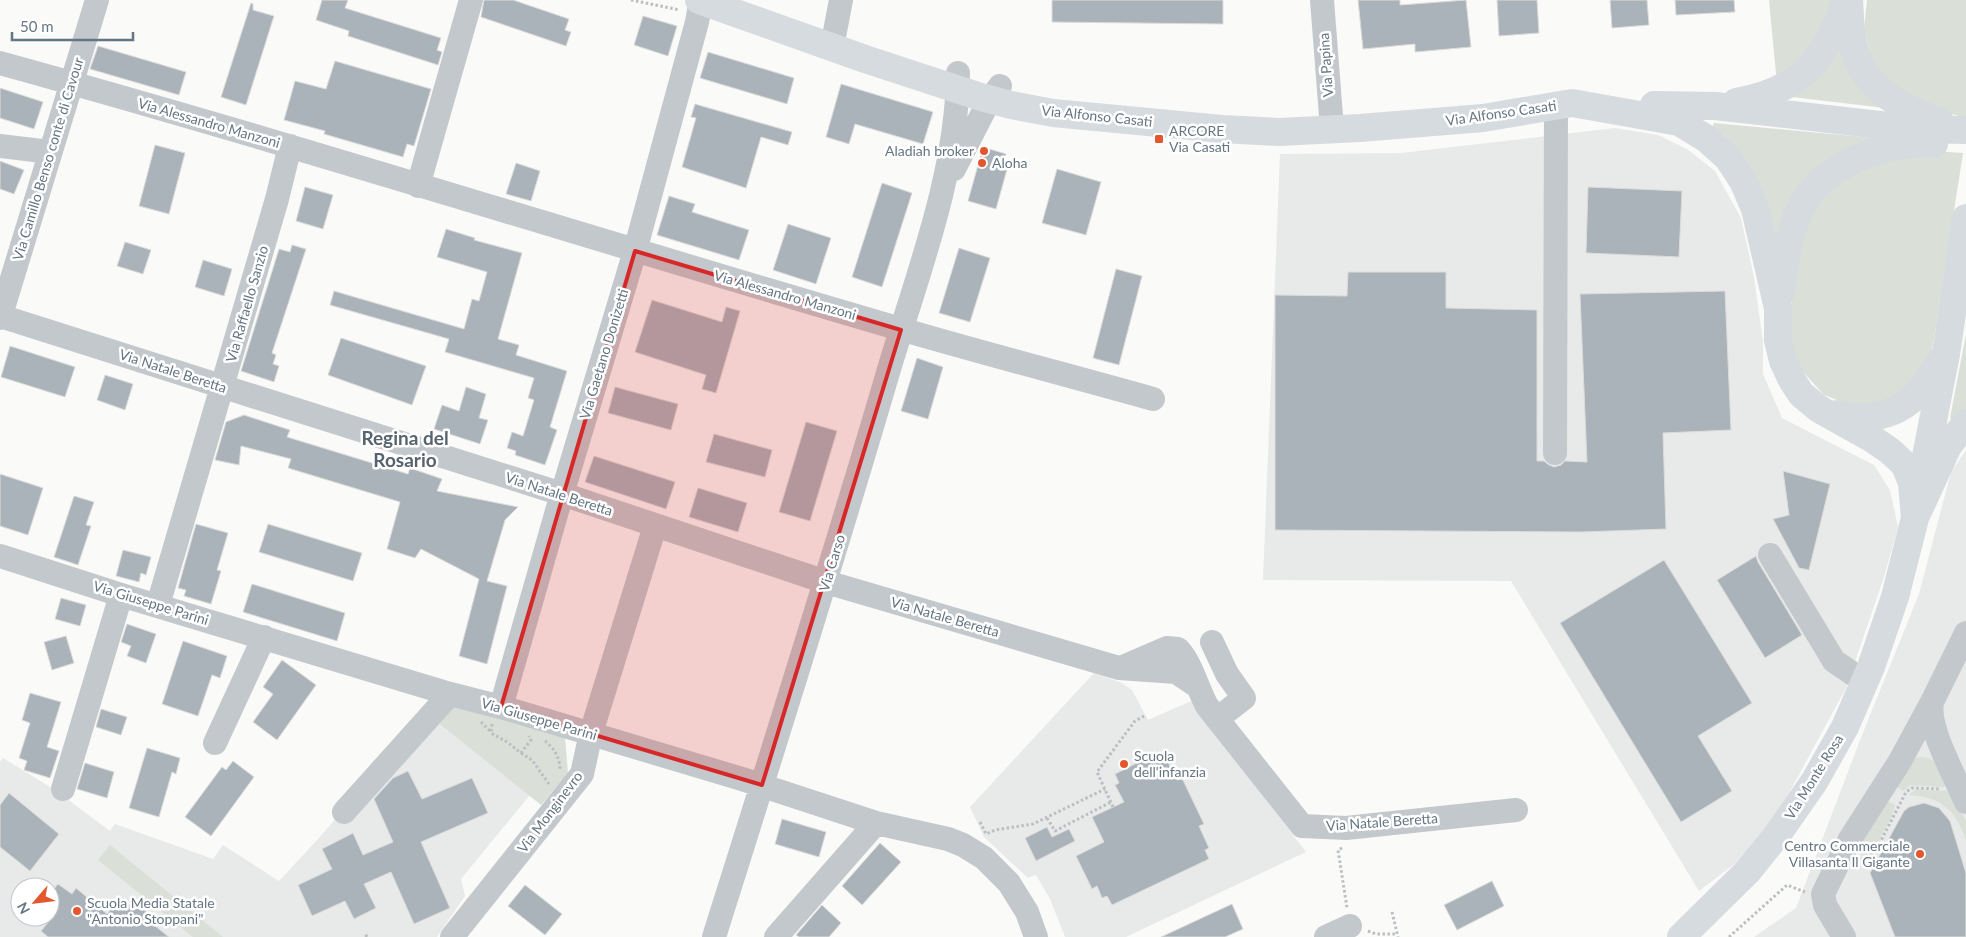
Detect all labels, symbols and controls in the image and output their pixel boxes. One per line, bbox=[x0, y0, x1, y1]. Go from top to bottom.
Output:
scale bar bbox=[12, 10, 134, 42]
text: 50 m bbox=[20, 17, 54, 35]
street label: Via Papina bbox=[1315, 32, 1336, 98]
street label: Via Camillo Benso conte di Cavour bbox=[8, 55, 87, 262]
street label: Via Alessandro Manzoni bbox=[136, 94, 282, 151]
street label: Via Alfonso Casati bbox=[1445, 96, 1557, 129]
street label: Via Alfonso Casati bbox=[1041, 101, 1153, 130]
place label: ARCORE Via Casati bbox=[1169, 122, 1230, 155]
marker: ARCORE Via Casati bbox=[1153, 133, 1165, 145]
place label: Aladiah broker bbox=[885, 142, 974, 159]
marker: Aladiah broker bbox=[978, 145, 990, 157]
place label: Aloha bbox=[992, 154, 1028, 171]
marker: Aloha bbox=[976, 157, 988, 169]
street label: Via Raffaello Sanzio bbox=[222, 244, 271, 364]
street label: Via Alessandro Manzoni bbox=[712, 266, 858, 323]
street label: Via Gaetano Donizetti bbox=[576, 287, 631, 421]
street label: Via Natale Beretta bbox=[117, 345, 229, 396]
district label: Regina del Rosario bbox=[361, 426, 449, 471]
street label: Via Natale Beretta bbox=[503, 468, 615, 519]
street label: Via Carso bbox=[815, 532, 848, 593]
street label: Via Giuseppe Parini bbox=[91, 577, 211, 628]
street label: Via Natale Beretta bbox=[889, 593, 1001, 640]
street label: Via Giuseppe Parini bbox=[479, 694, 599, 743]
street label: Via Monte Rosa bbox=[1781, 731, 1847, 822]
place label: Scuola dell'infanzia bbox=[1134, 747, 1206, 780]
marker: Scuola dell'infanzia bbox=[1118, 758, 1130, 770]
street label: Via Monginevro bbox=[513, 768, 586, 856]
street label: Via Natale Beretta bbox=[1326, 809, 1438, 834]
place label: Centro Commerciale Villasanta Il Gigante bbox=[1784, 837, 1910, 870]
marker: Centro Commerciale Villasanta Il Gigante bbox=[1914, 848, 1926, 860]
north arrow bbox=[10, 877, 60, 927]
place label: Scuola Media Statale "Antonio Stoppani" bbox=[87, 894, 215, 927]
text: N bbox=[13, 900, 33, 917]
marker: Scuola Media Statale "Antonio Stoppani" bbox=[71, 905, 83, 917]

